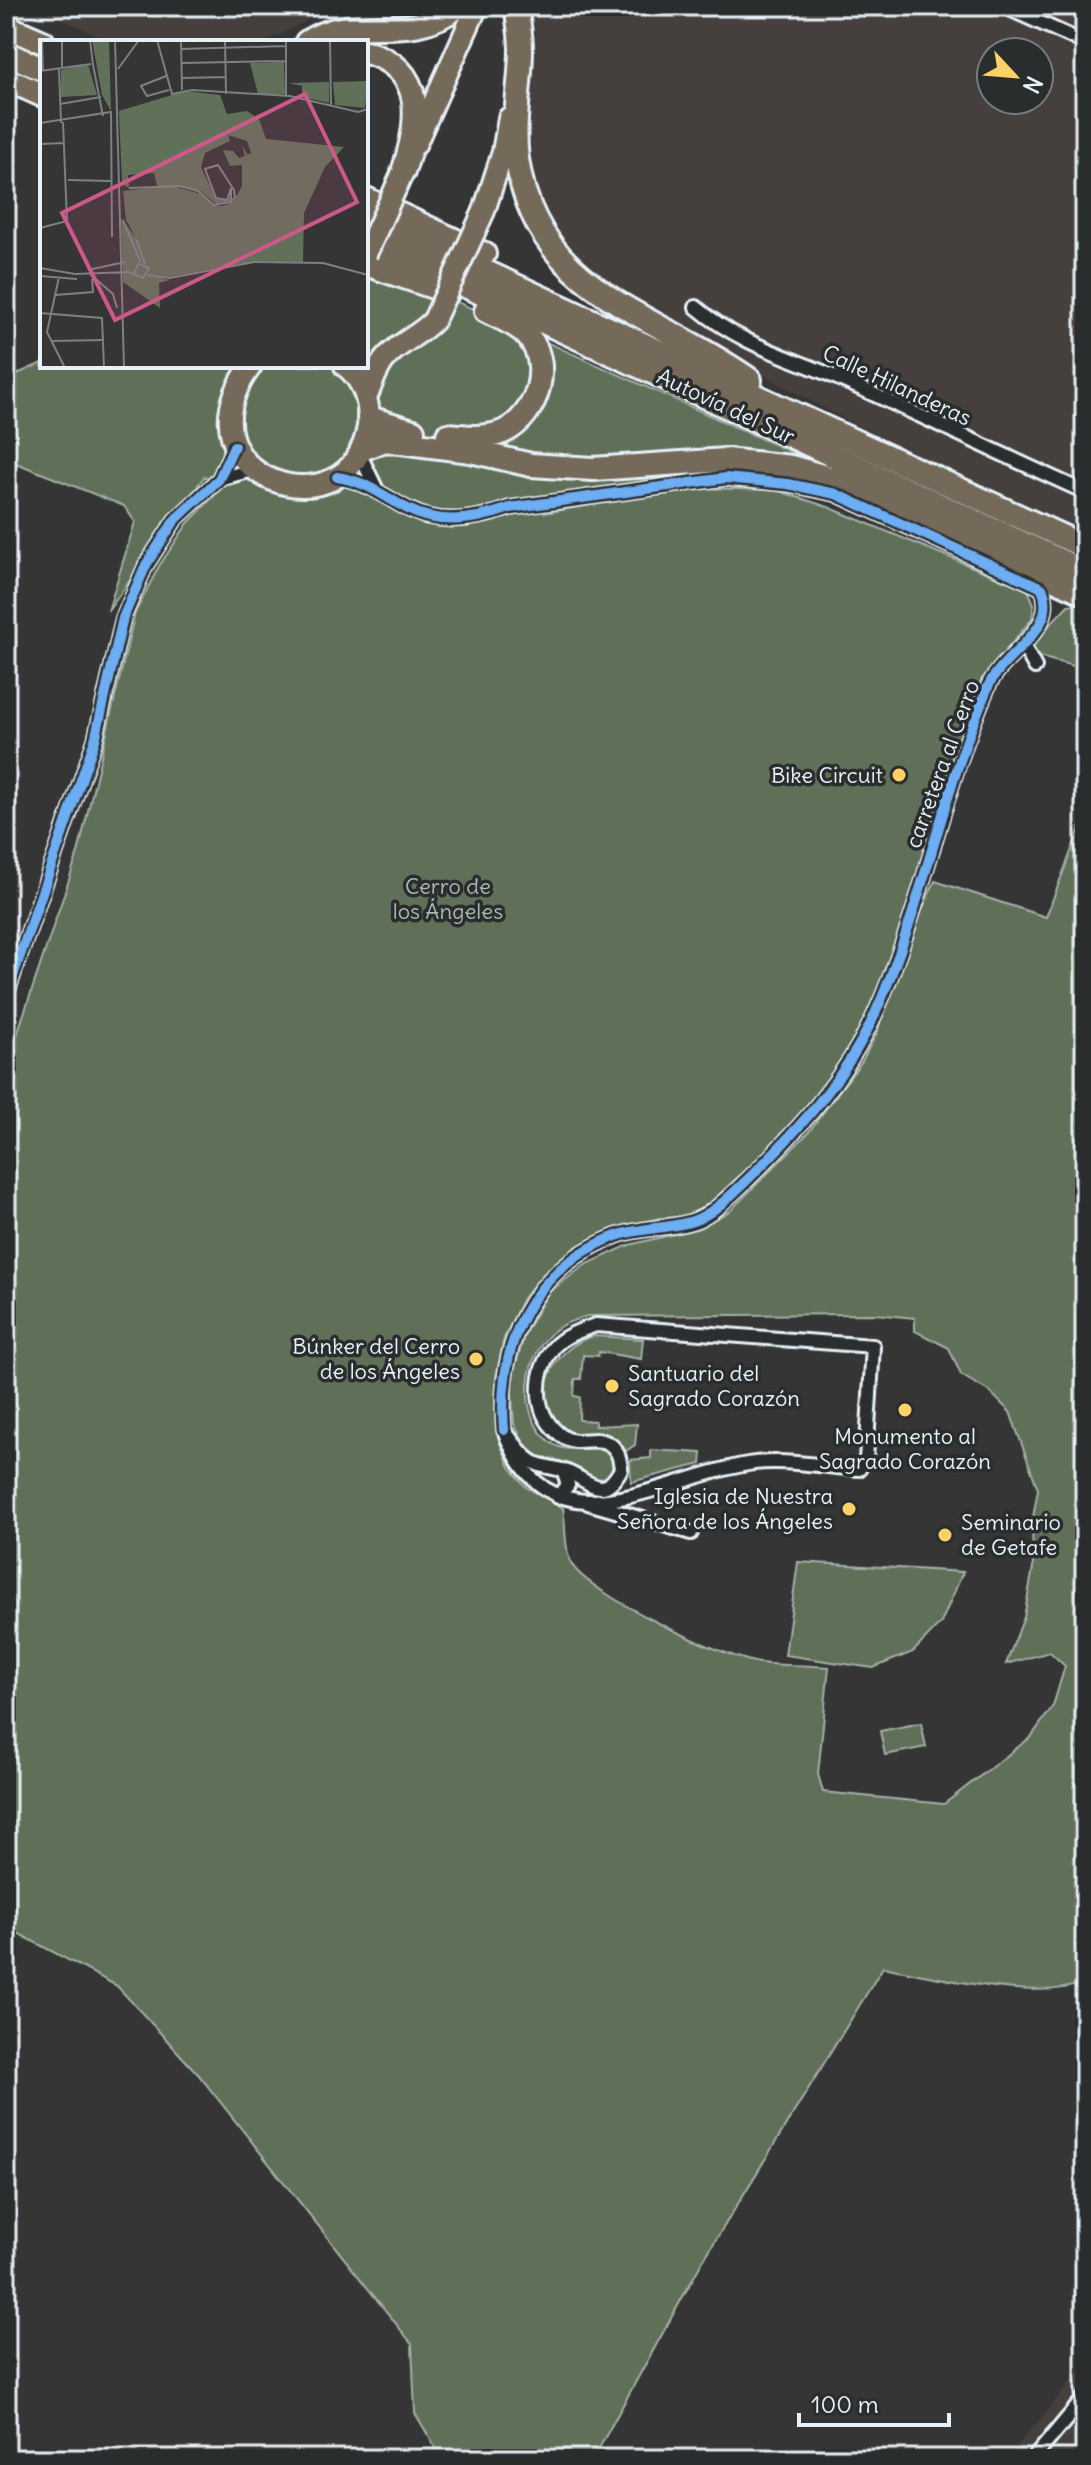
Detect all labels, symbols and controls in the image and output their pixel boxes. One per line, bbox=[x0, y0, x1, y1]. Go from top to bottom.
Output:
north arrow bbox=[975, 36, 1055, 116]
inset map bbox=[40, 40, 368, 368]
text: N bbox=[1017, 72, 1049, 98]
street label: Calle Hilanderas bbox=[818, 338, 976, 432]
street label: Autovía del Sur bbox=[653, 362, 799, 450]
street label: carretera al Cerro bbox=[899, 676, 985, 852]
place label: Bike Circuit bbox=[771, 761, 883, 789]
marker: Bike Circuit bbox=[890, 766, 908, 784]
park label: Cerro de los Ángeles bbox=[393, 872, 503, 925]
place label: Búnker del Cerro de los Ángeles bbox=[292, 1332, 460, 1385]
marker: Búnker del Cerro de los Ángeles bbox=[467, 1350, 485, 1368]
place label: Santuario del Sagrado Corazón bbox=[628, 1359, 800, 1412]
marker: Santuario del Sagrado Corazón bbox=[603, 1377, 621, 1395]
marker: Monumento al Sagrado Corazón bbox=[896, 1401, 914, 1419]
place label: Monumento al Sagrado Corazón bbox=[819, 1422, 991, 1475]
place label: Iglesia de Nuestra Señora de los Ángeles bbox=[617, 1482, 833, 1535]
marker: Iglesia de Nuestra Señora de los Ángeles bbox=[840, 1500, 858, 1518]
place label: Seminario de Getafe bbox=[961, 1508, 1061, 1561]
marker: Seminario de Getafe bbox=[936, 1526, 954, 1544]
scale bar bbox=[799, 2377, 949, 2427]
text: 100 m bbox=[811, 2389, 879, 2419]

